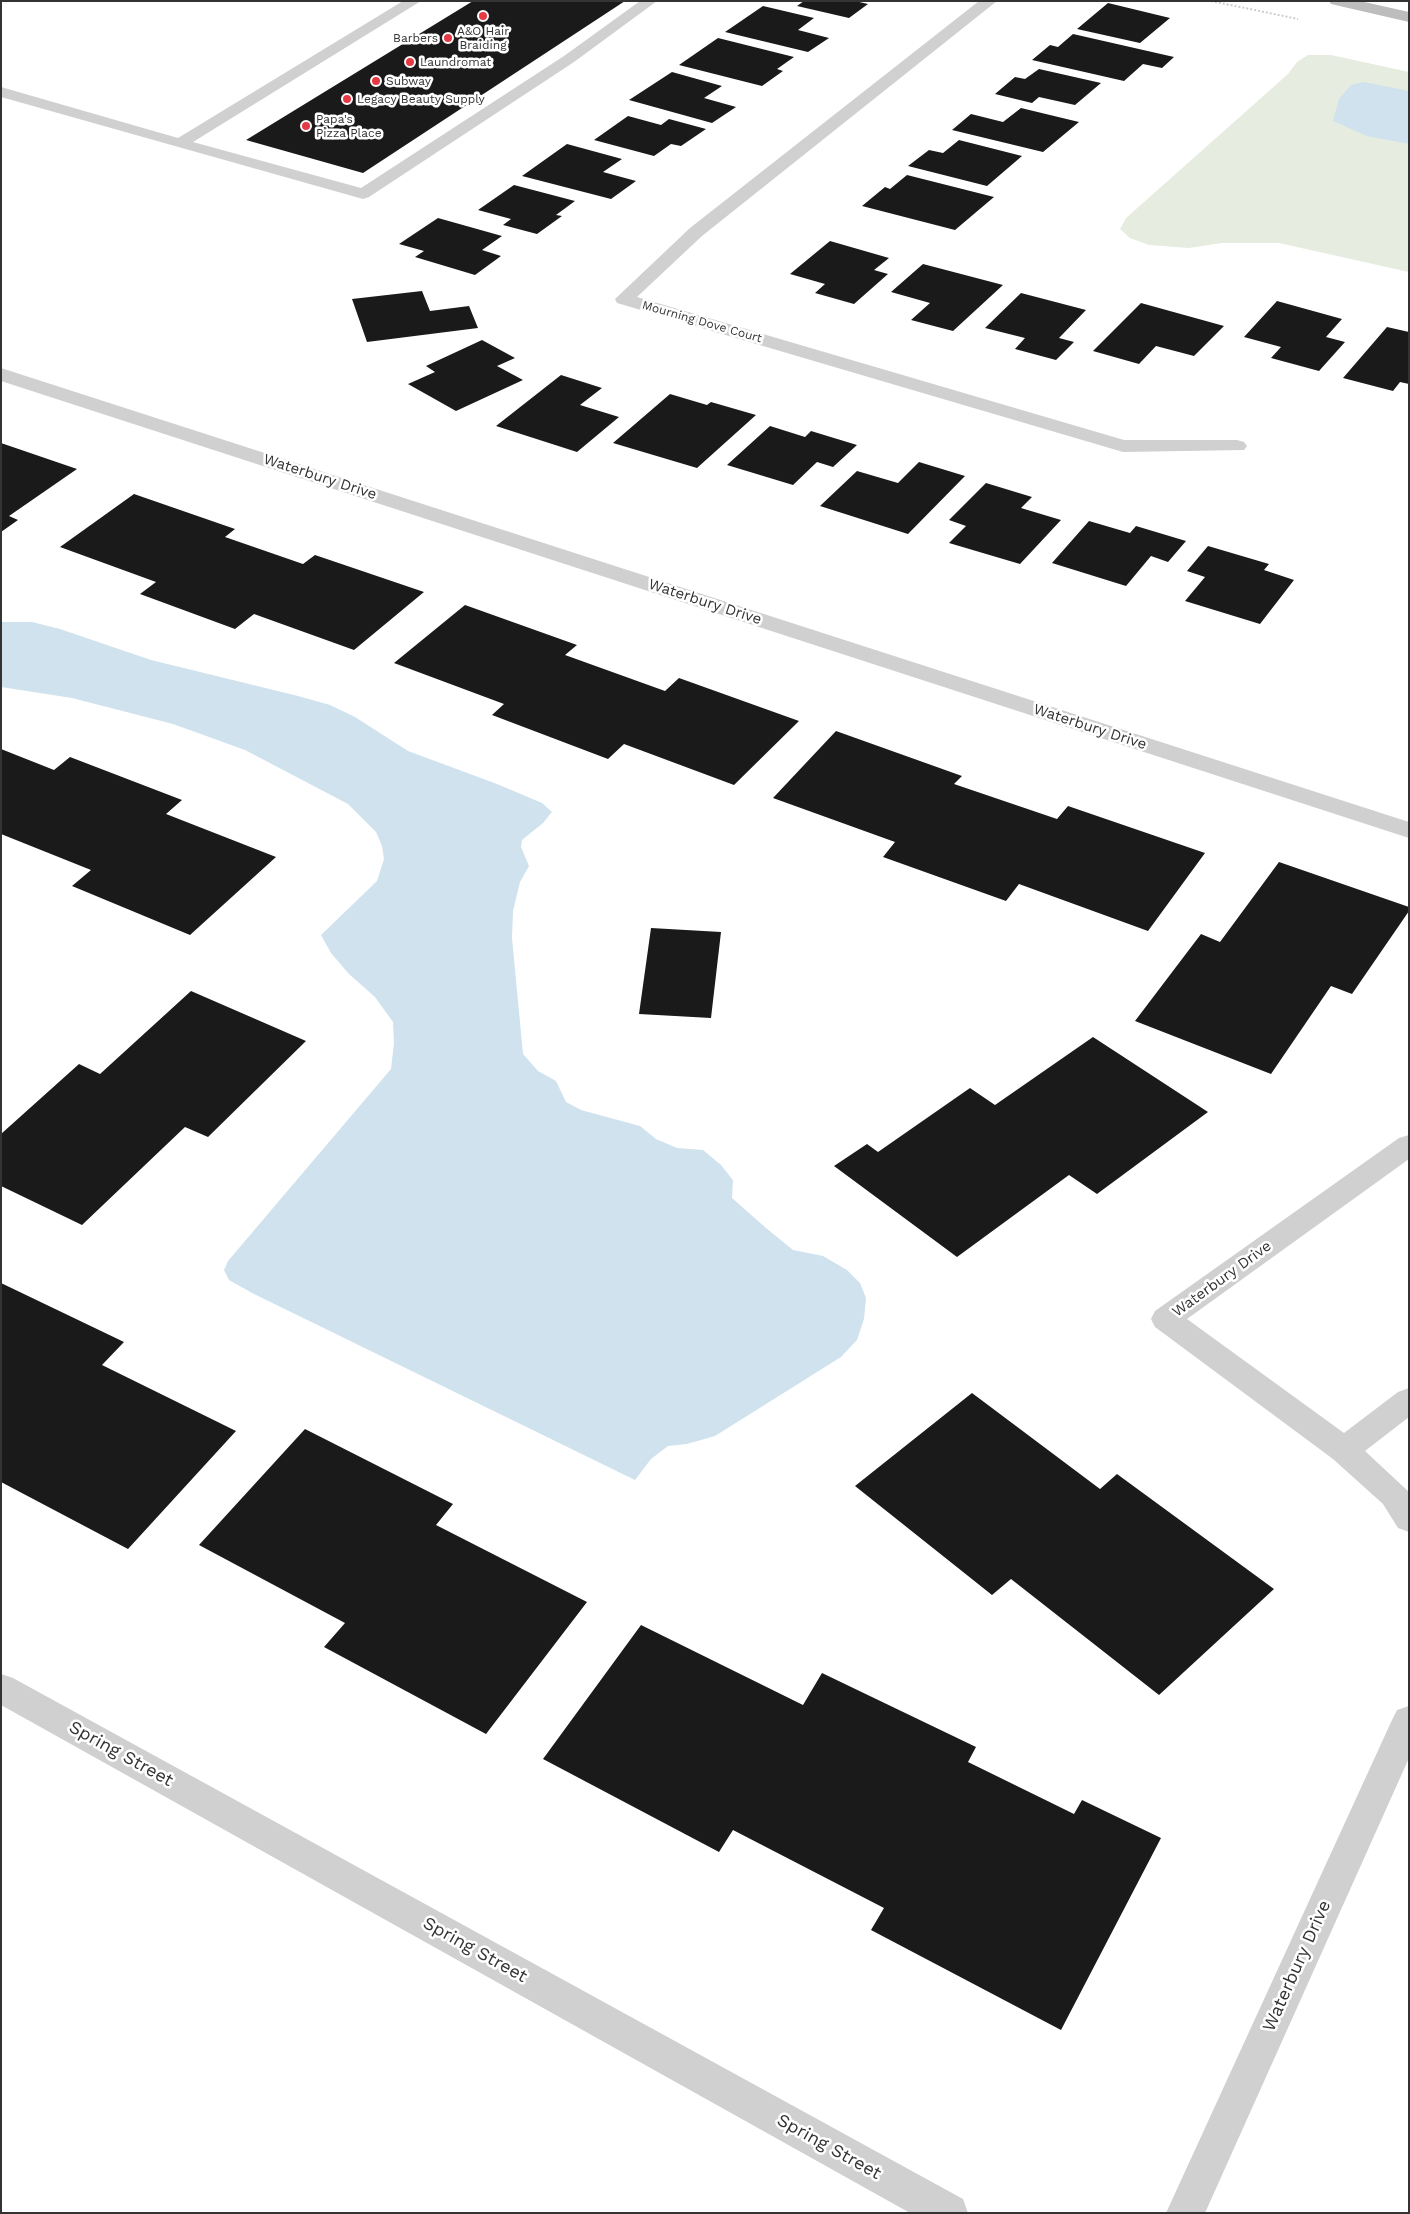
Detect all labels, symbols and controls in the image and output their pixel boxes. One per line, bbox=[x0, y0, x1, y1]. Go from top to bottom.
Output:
marker: A&O Hair Braiding bbox=[477, 10, 489, 22]
place label: A&O Hair Braiding bbox=[457, 24, 509, 52]
place label: Barbers bbox=[393, 31, 438, 45]
marker: Barbers bbox=[442, 32, 454, 44]
place label: Laundromat bbox=[420, 55, 491, 69]
marker: Laundromat bbox=[404, 56, 416, 68]
place label: Subway bbox=[386, 74, 431, 88]
marker: Subway bbox=[370, 75, 382, 87]
place label: Legacy Beauty Supply bbox=[357, 92, 485, 106]
marker: Legacy Beauty Supply bbox=[341, 93, 353, 105]
place label: Papa's Pizza Place bbox=[316, 112, 382, 140]
marker: Papa's Pizza Place bbox=[300, 120, 312, 132]
street label: Mourning Dove Court bbox=[641, 298, 763, 346]
street label: Waterbury Drive bbox=[261, 450, 379, 504]
street label: Waterbury Drive bbox=[646, 575, 764, 629]
street label: Waterbury Drive bbox=[1031, 700, 1149, 754]
street label: Waterbury Drive bbox=[1169, 1237, 1275, 1321]
street label: Spring Street bbox=[65, 1716, 177, 1792]
street label: Waterbury Drive bbox=[1258, 1897, 1336, 2035]
street label: Spring Street bbox=[419, 1912, 531, 1988]
street label: Spring Street bbox=[773, 2109, 885, 2185]

